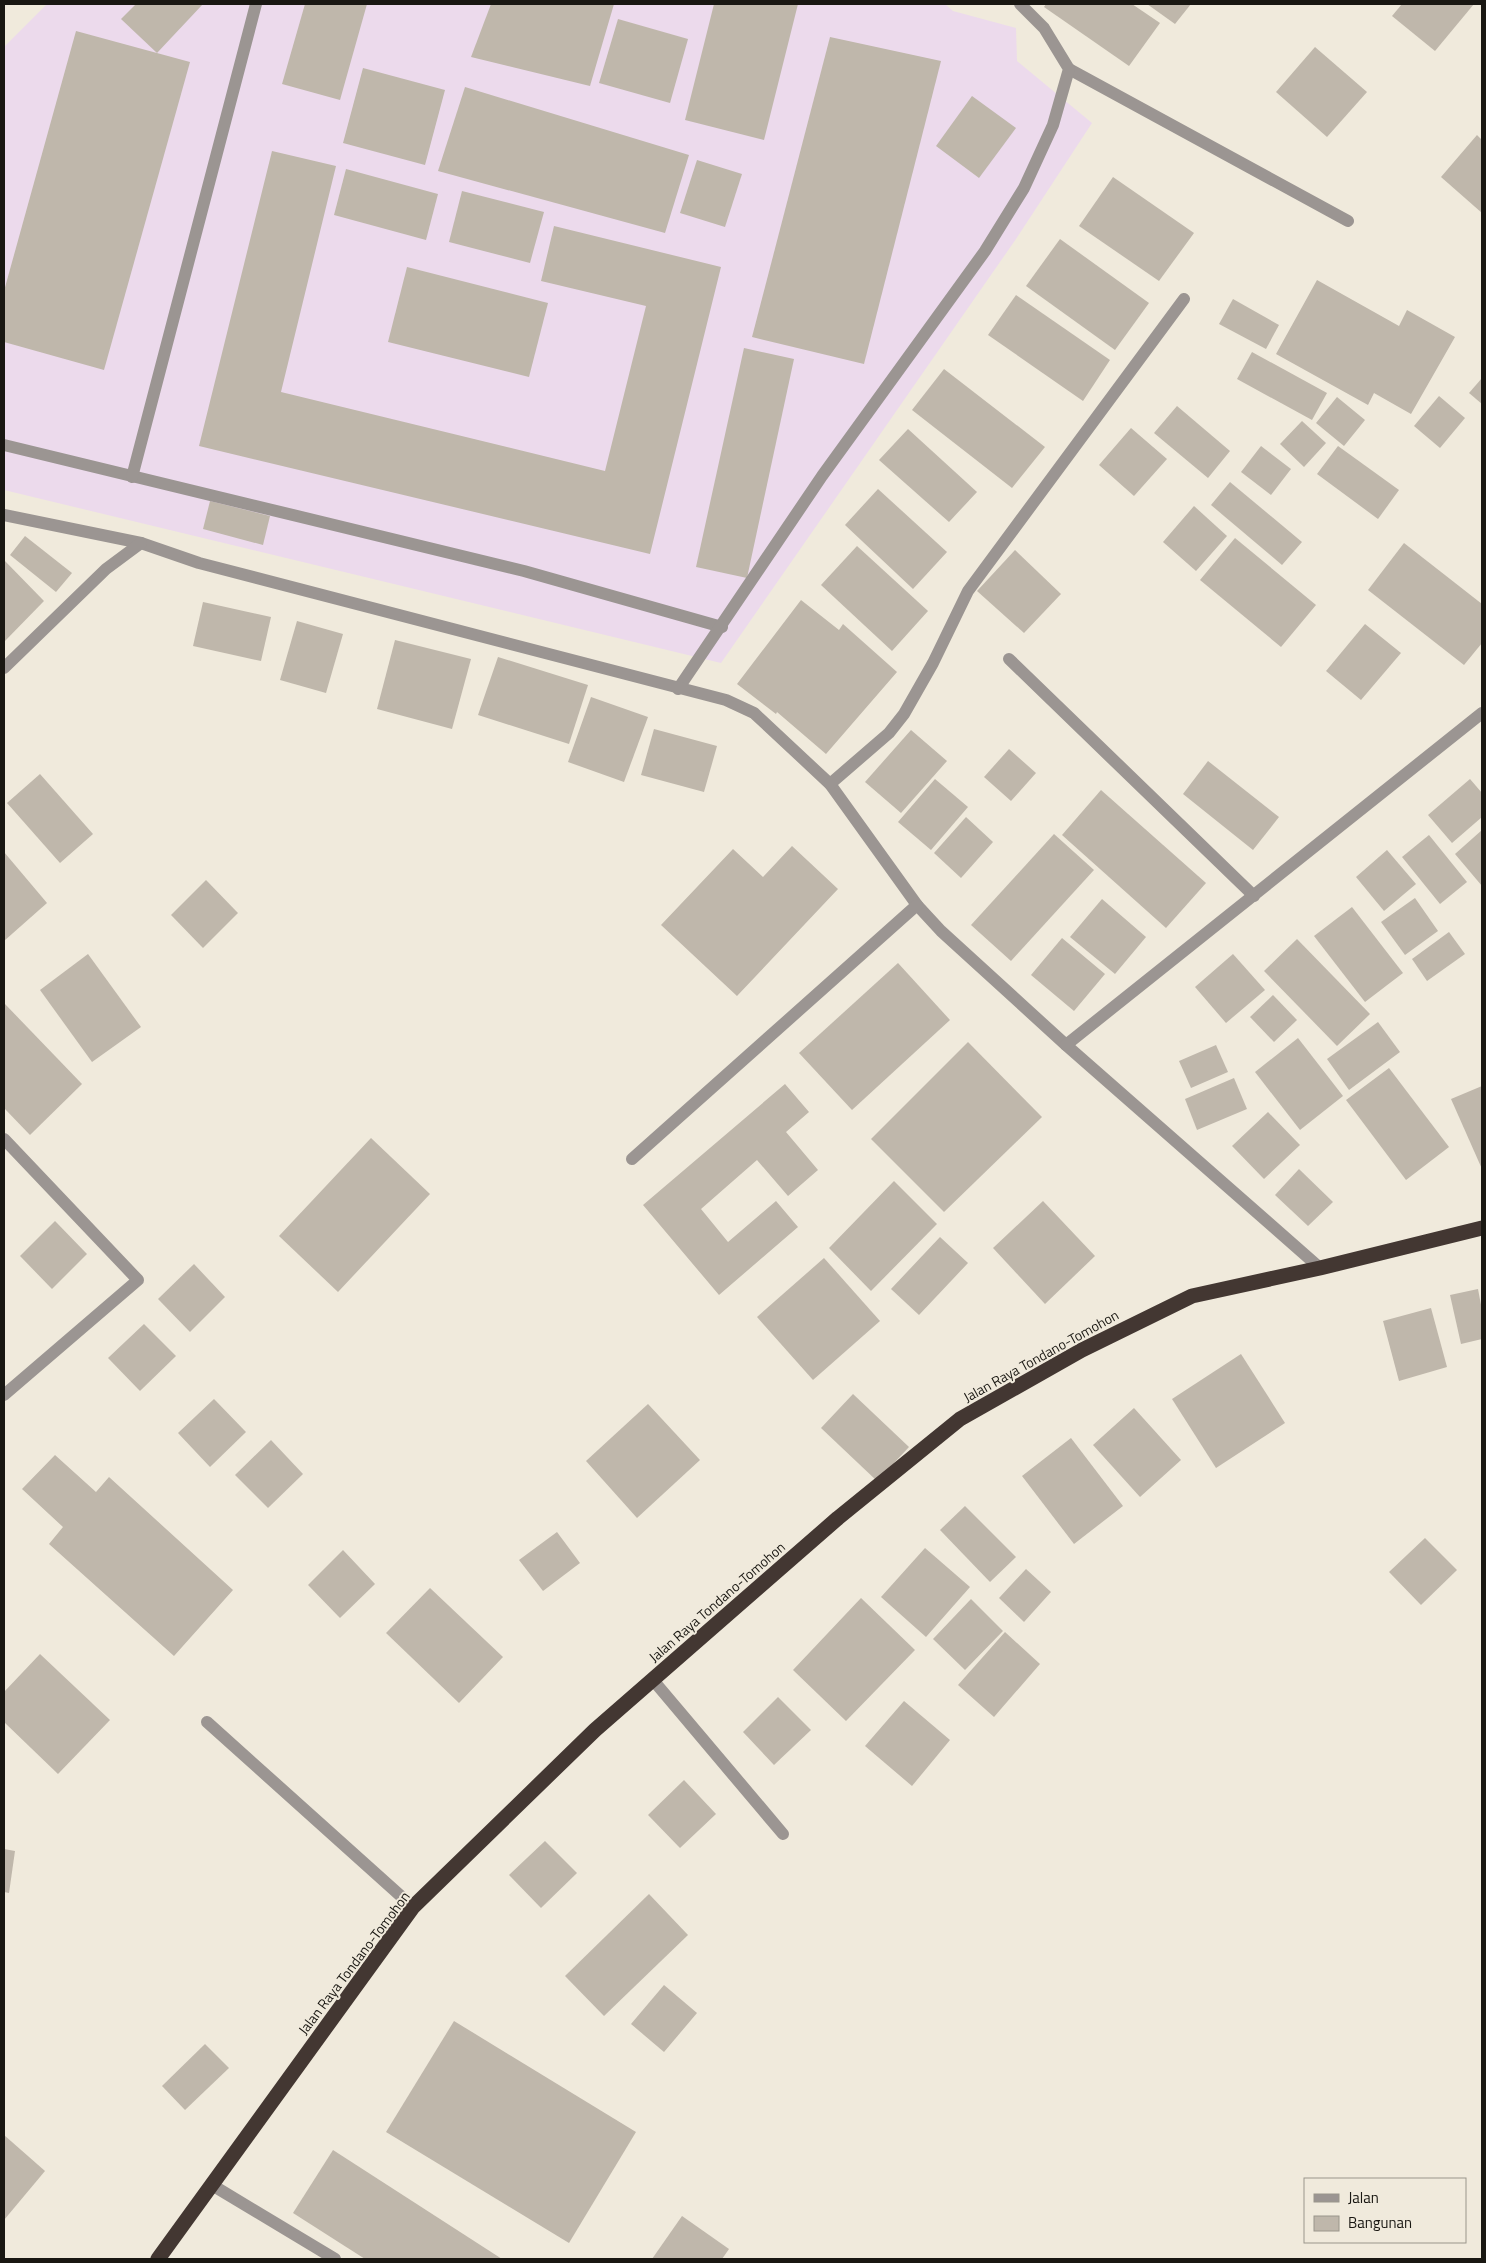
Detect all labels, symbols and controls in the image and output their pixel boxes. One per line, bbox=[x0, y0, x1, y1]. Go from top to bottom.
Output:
street label: Jalan Raya Tondano-Tomohon bbox=[959, 1304, 1122, 1407]
street label: Jalan Raya Tondano-Tomohon bbox=[644, 1536, 790, 1667]
street label: Jalan Raya Tondano-Tomohon bbox=[293, 1887, 415, 2039]
legend bbox=[1304, 2178, 1466, 2243]
text: Jalan bbox=[1348, 2186, 1379, 2209]
text: Bangunan bbox=[1348, 2211, 1412, 2234]

